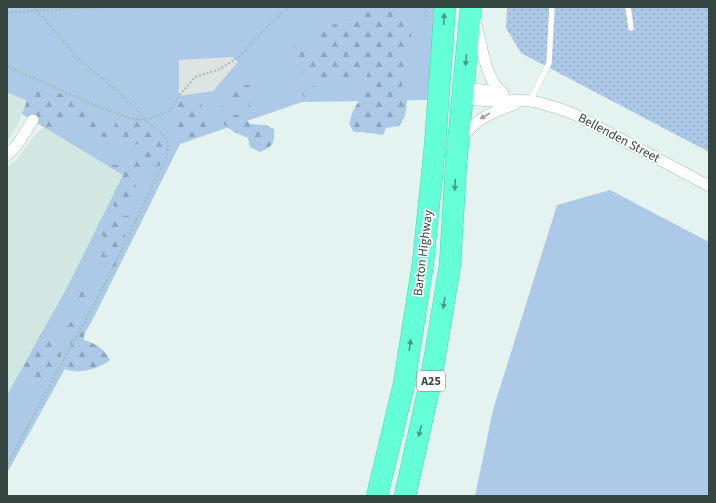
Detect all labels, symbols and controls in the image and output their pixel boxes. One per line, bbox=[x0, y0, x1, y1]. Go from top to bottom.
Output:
one-way arrow bbox=[440, 13, 447, 25]
one-way arrow bbox=[463, 54, 470, 66]
street label: Bellenden Street bbox=[575, 109, 664, 167]
one-way arrow bbox=[479, 113, 491, 120]
one-way arrow bbox=[451, 179, 458, 191]
street label: Barton Highway bbox=[409, 209, 437, 297]
one-way arrow bbox=[441, 297, 447, 309]
one-way arrow bbox=[407, 339, 413, 351]
road number: A25 bbox=[417, 371, 445, 391]
one-way arrow bbox=[416, 425, 422, 437]

